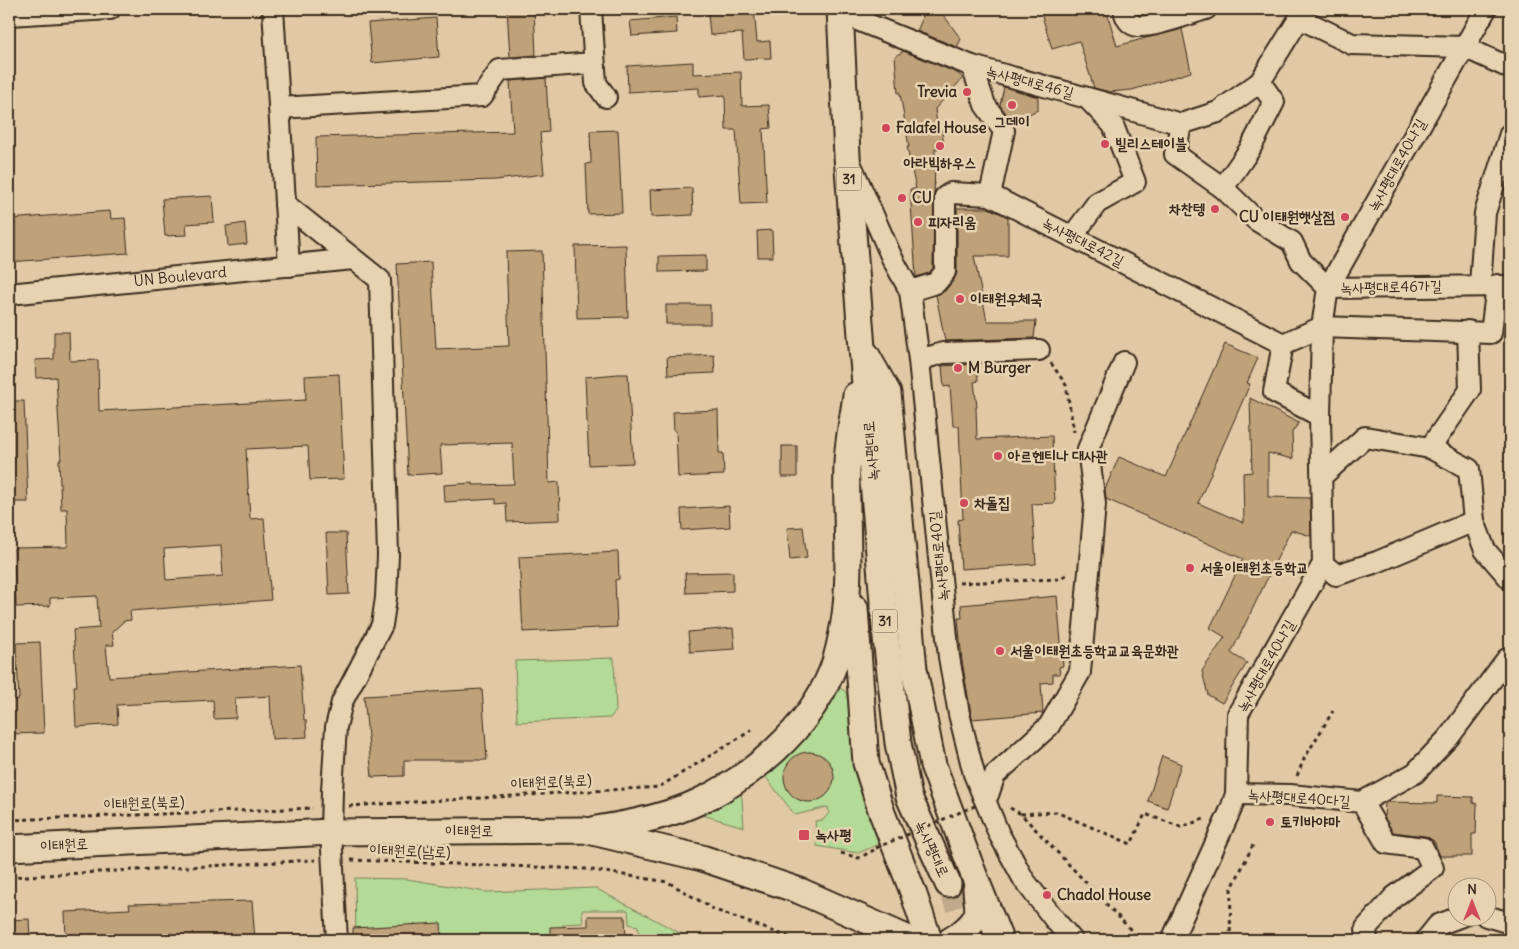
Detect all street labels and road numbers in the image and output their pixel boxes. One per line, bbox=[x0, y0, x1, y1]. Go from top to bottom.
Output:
street label: 녹사평대로46길 bbox=[984, 61, 1076, 102]
street label: 녹사평대로40나길 bbox=[1363, 115, 1430, 214]
road number: 31 bbox=[836, 168, 862, 190]
street label: 녹사평대로42길 bbox=[1039, 213, 1127, 270]
street label: UN Boulevard bbox=[133, 262, 228, 290]
street label: 녹사평대로46가길 bbox=[1340, 276, 1442, 297]
street label: 녹사평대로 bbox=[858, 420, 883, 482]
street label: 녹사평대로40길 bbox=[924, 510, 953, 602]
road number: 31 bbox=[872, 610, 898, 632]
street label: 녹사평대로40나길 bbox=[1232, 616, 1299, 715]
street label: 이태원로(북로) bbox=[510, 770, 592, 793]
street label: 녹사평대로40다길 bbox=[1247, 784, 1351, 811]
street label: 이태원로(북로) bbox=[103, 792, 185, 813]
street label: 녹사평대로 bbox=[911, 817, 954, 880]
street label: 이태원로 bbox=[445, 821, 493, 840]
street label: 이태원로 bbox=[39, 834, 89, 855]
street label: 이태원로(남로) bbox=[369, 840, 451, 861]

